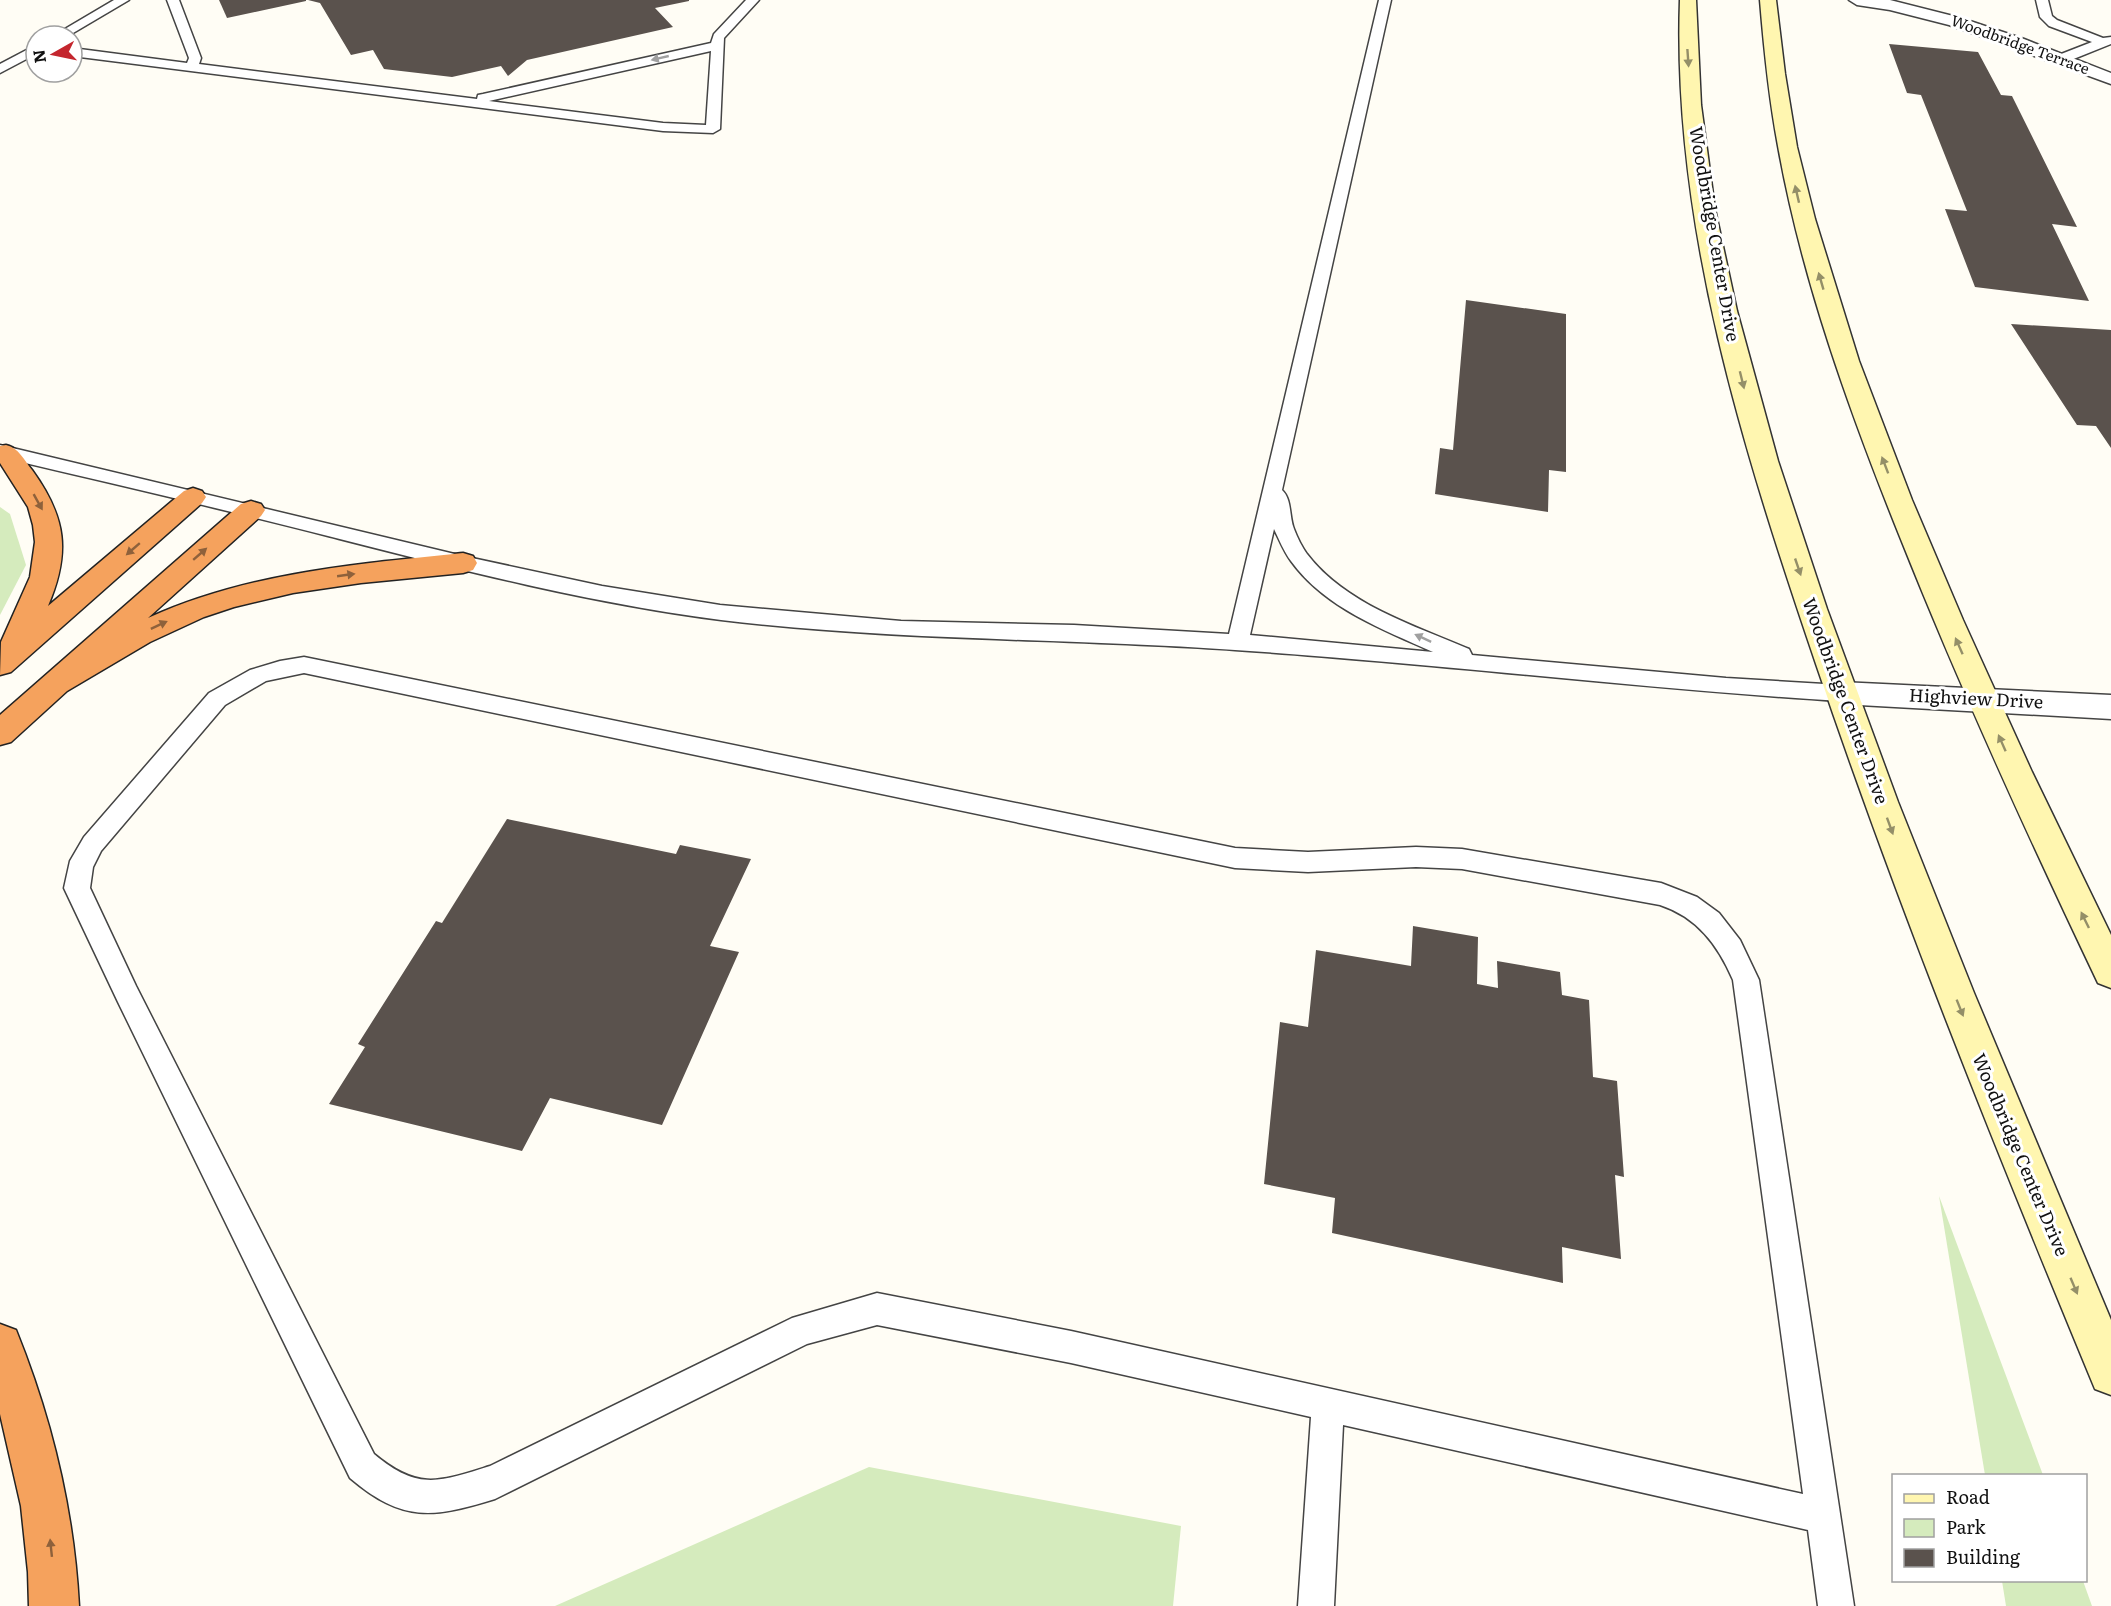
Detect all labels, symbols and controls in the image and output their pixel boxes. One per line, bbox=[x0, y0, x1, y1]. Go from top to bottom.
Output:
street label: Woodbridge Terrace bbox=[1948, 8, 2093, 79]
north arrow bbox=[24, 24, 84, 84]
text: N bbox=[25, 48, 51, 65]
one-way arrow bbox=[1683, 49, 1692, 68]
one-way arrow bbox=[651, 54, 670, 64]
street label: Woodbridge Center Drive bbox=[1683, 124, 1748, 343]
one-way arrow bbox=[1792, 184, 1802, 203]
one-way arrow bbox=[1816, 272, 1825, 290]
one-way arrow bbox=[1737, 371, 1747, 389]
one-way arrow bbox=[1880, 456, 1889, 474]
one-way arrow bbox=[33, 494, 43, 511]
one-way arrow bbox=[126, 542, 141, 555]
one-way arrow bbox=[192, 548, 207, 561]
one-way arrow bbox=[1794, 558, 1803, 576]
one-way arrow bbox=[337, 571, 356, 580]
street label: Woodbridge Center Drive bbox=[1796, 593, 1896, 807]
one-way arrow bbox=[150, 621, 167, 630]
one-way arrow bbox=[1414, 633, 1432, 643]
one-way arrow bbox=[1954, 636, 1964, 654]
street label: Highview Drive bbox=[1908, 681, 2044, 714]
one-way arrow bbox=[1998, 735, 2007, 752]
one-way arrow bbox=[1886, 817, 1896, 835]
one-way arrow bbox=[2081, 911, 2090, 928]
one-way arrow bbox=[1955, 1000, 1965, 1018]
street label: Woodbridge Center Drive bbox=[1966, 1049, 2076, 1260]
one-way arrow bbox=[2069, 1277, 2079, 1295]
legend bbox=[1892, 1474, 2087, 1582]
text: Road bbox=[1946, 1483, 1990, 1510]
text: Park bbox=[1946, 1513, 1987, 1540]
one-way arrow bbox=[46, 1538, 56, 1557]
text: Building bbox=[1946, 1543, 2021, 1570]

